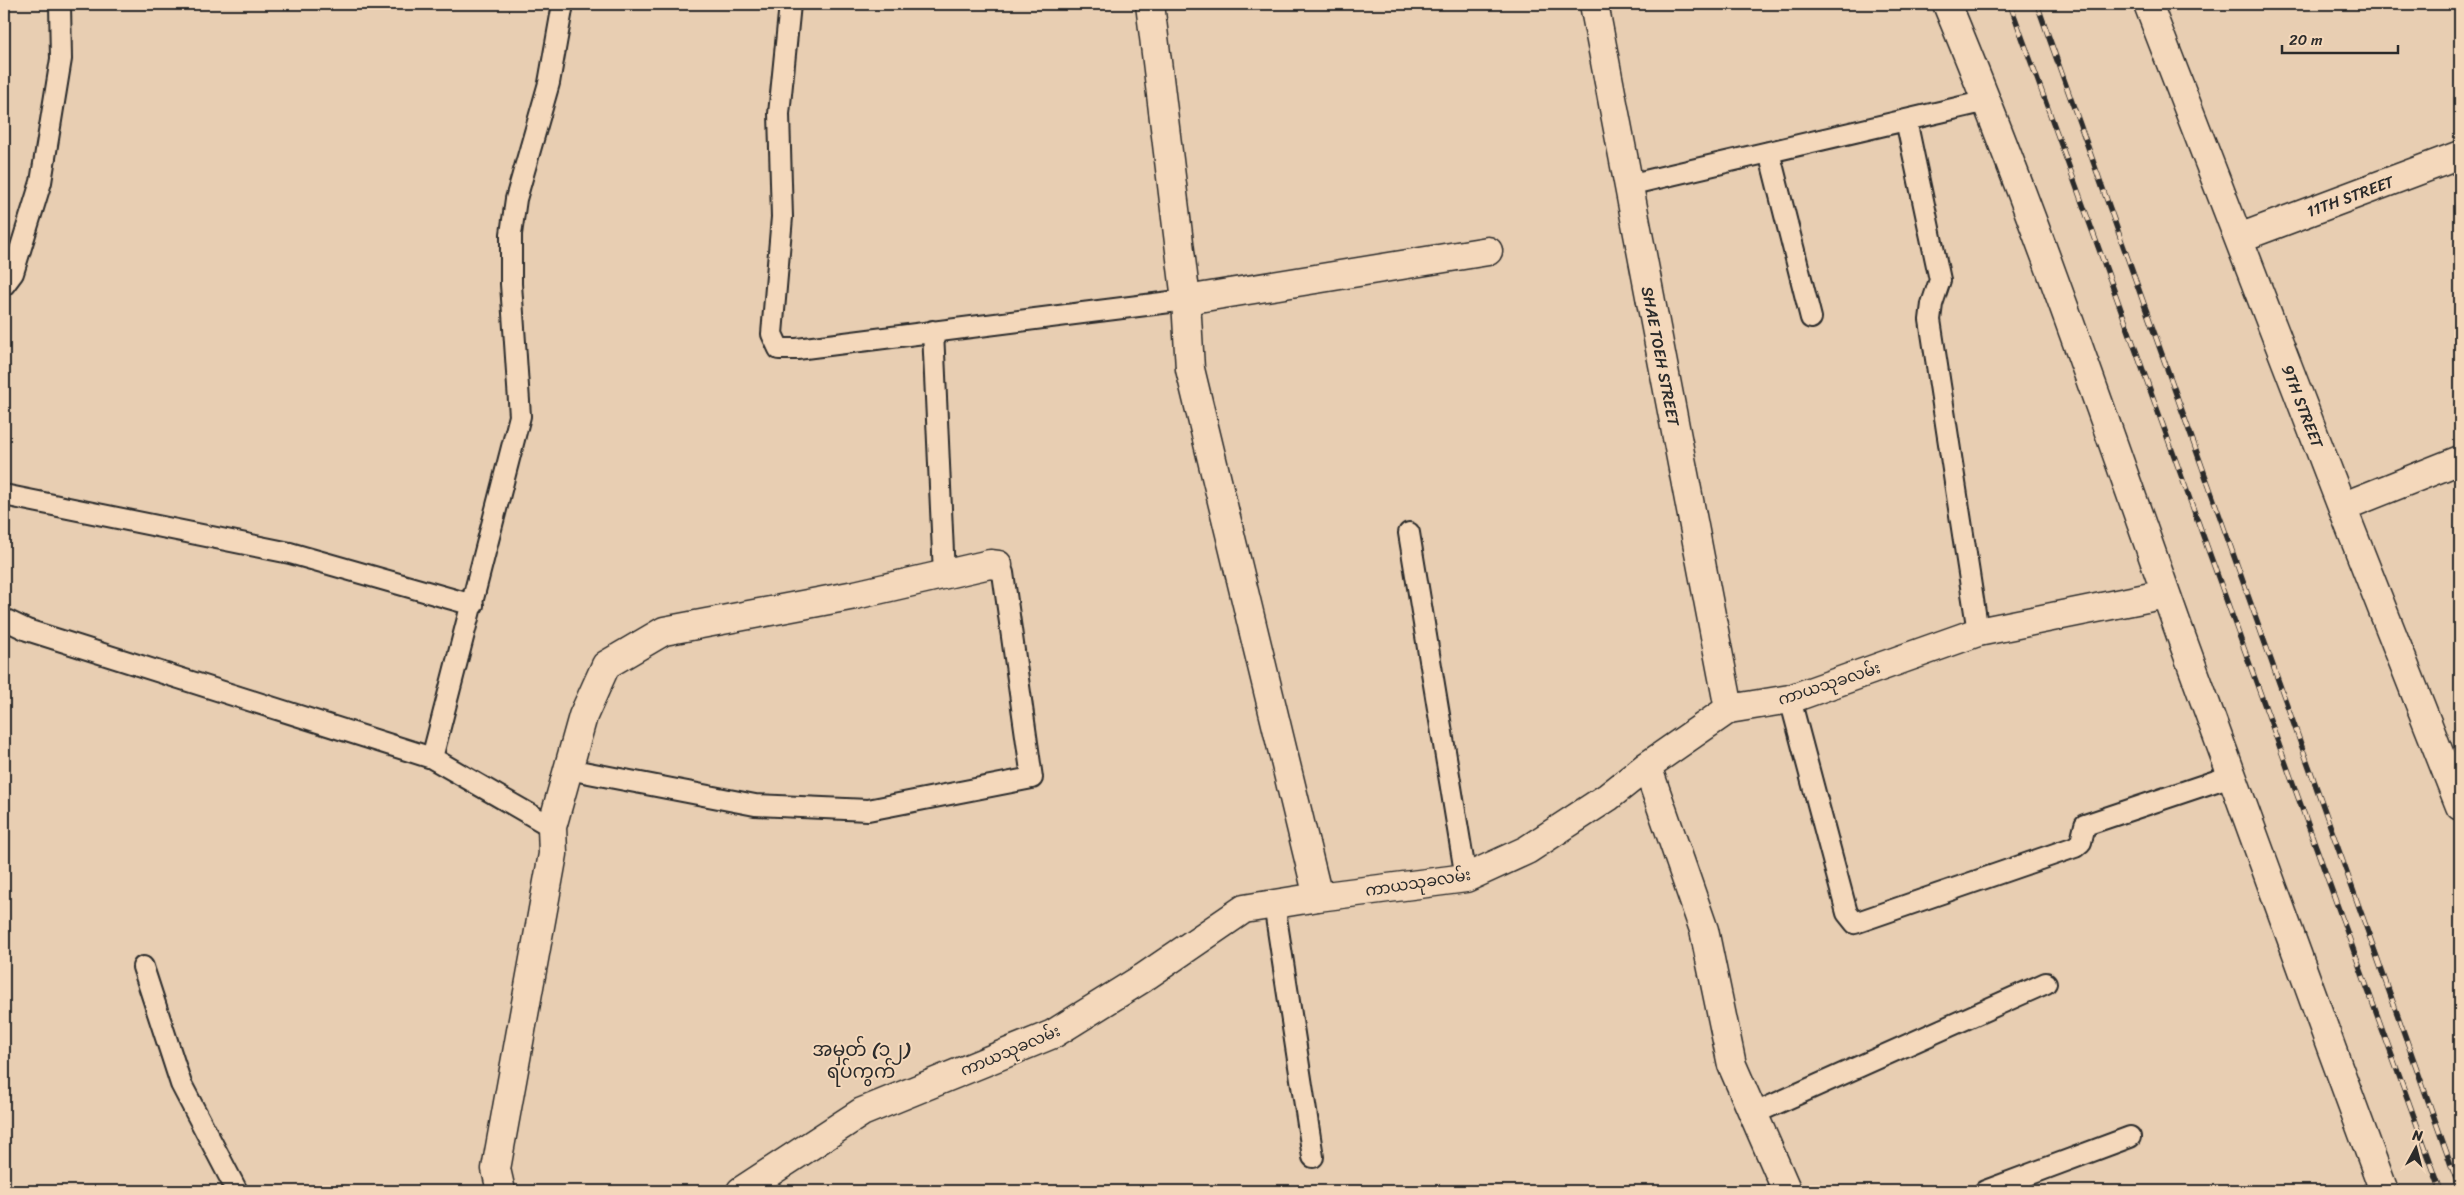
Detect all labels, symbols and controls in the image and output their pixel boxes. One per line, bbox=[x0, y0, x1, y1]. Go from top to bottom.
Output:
scale bar bbox=[2282, 22, 2398, 54]
text: 20 m bbox=[2289, 27, 2323, 53]
street label: 11TH STREET bbox=[2302, 167, 2399, 226]
street label: SHAE TOEH STREET bbox=[1633, 284, 1689, 430]
street label: 9TH STREET bbox=[2273, 360, 2332, 453]
street label: ကာယသုခလမ်း bbox=[1774, 653, 1884, 714]
street label: ကာယသုခလမ်း bbox=[1363, 860, 1473, 905]
street label: ကာယသုခလမ်း bbox=[956, 1016, 1065, 1085]
district label: အမှတ် (၁၂) ရပ်ကွက် bbox=[812, 1033, 911, 1088]
north arrow bbox=[2392, 1122, 2442, 1172]
text: N bbox=[2410, 1122, 2424, 1149]

